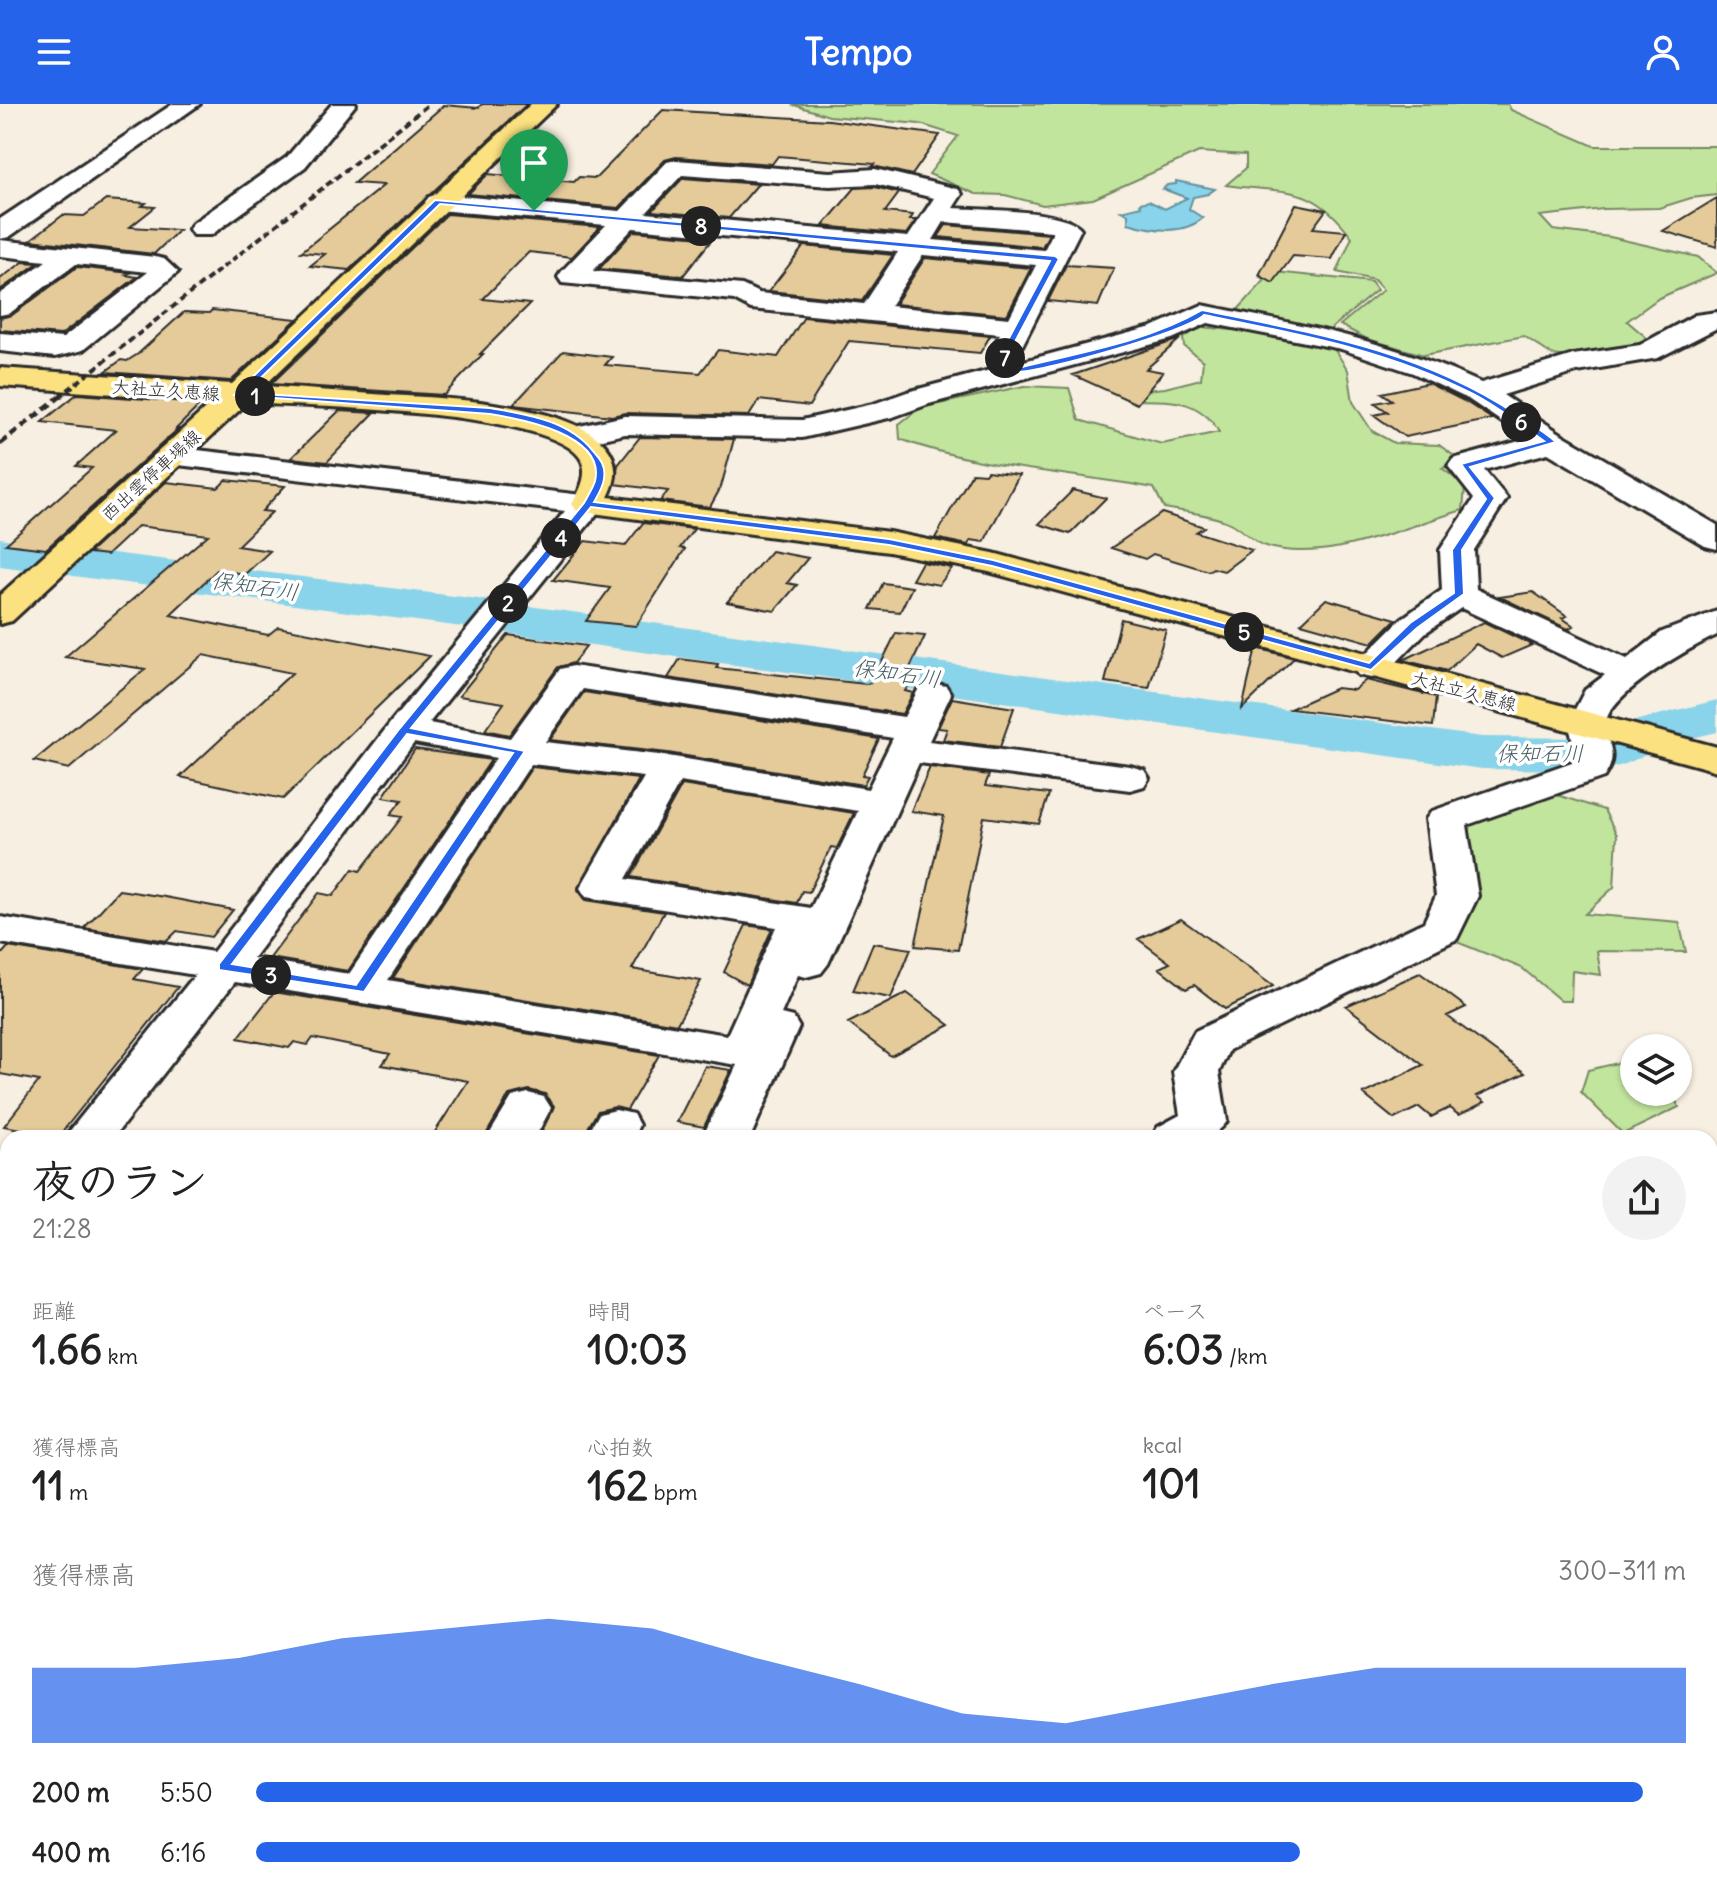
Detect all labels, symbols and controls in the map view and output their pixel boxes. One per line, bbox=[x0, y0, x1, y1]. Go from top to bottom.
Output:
icon: menu bbox=[32, 30, 76, 74]
text: Tempo bbox=[804, 30, 913, 75]
icon: person bbox=[1641, 30, 1685, 74]
pin bbox=[500, 129, 568, 211]
icon: arrive bbox=[512, 141, 556, 185]
pin: 8 bbox=[681, 206, 721, 246]
text: 8 bbox=[695, 212, 707, 240]
pin: 7 bbox=[985, 338, 1025, 378]
text: 7 bbox=[1000, 344, 1010, 372]
street label: 大社立久恵線 bbox=[111, 375, 221, 405]
pin: 1 bbox=[235, 376, 275, 416]
text: 1 bbox=[251, 382, 259, 410]
pin: 6 bbox=[1501, 402, 1541, 442]
text: 6 bbox=[1515, 408, 1527, 436]
street label: 西出雲停車場線 bbox=[96, 424, 206, 526]
pin: 4 bbox=[541, 518, 581, 558]
text: 4 bbox=[555, 524, 567, 552]
water label: 保知石川 bbox=[209, 566, 301, 606]
pin: 2 bbox=[488, 583, 528, 623]
text: 2 bbox=[502, 589, 514, 617]
pin: 5 bbox=[1224, 612, 1264, 652]
text: 5 bbox=[1238, 618, 1250, 646]
water label: 保知石川 bbox=[851, 653, 943, 693]
street label: 大社立久恵線 bbox=[1409, 666, 1519, 716]
water label: 保知石川 bbox=[1496, 739, 1584, 767]
pin: 3 bbox=[251, 955, 291, 995]
text: 3 bbox=[265, 961, 277, 989]
map controls bbox=[1620, 1034, 1692, 1106]
button: layers bbox=[1620, 1034, 1692, 1106]
text: 夜のラン bbox=[32, 1154, 208, 1209]
button: share bbox=[1602, 1156, 1686, 1240]
text: 21:28 bbox=[32, 1212, 92, 1245]
text: 距離 bbox=[32, 1297, 76, 1325]
text: 時間 bbox=[587, 1297, 631, 1325]
text: ペース bbox=[1143, 1297, 1207, 1325]
text: 1.66 bbox=[32, 1325, 102, 1375]
text: 10:03 bbox=[587, 1325, 688, 1375]
text: 6:03 bbox=[1143, 1325, 1224, 1375]
text: km bbox=[102, 1342, 138, 1370]
text: /km bbox=[1224, 1342, 1268, 1370]
text: kcal bbox=[1143, 1431, 1182, 1459]
text: 獲得標高 bbox=[32, 1433, 120, 1461]
text: 心拍数 bbox=[587, 1433, 653, 1461]
text: 101 bbox=[1143, 1459, 1201, 1509]
text: 11 bbox=[32, 1461, 64, 1511]
text: 162 bbox=[587, 1461, 648, 1511]
text: m bbox=[64, 1478, 88, 1506]
text: bpm bbox=[648, 1478, 697, 1506]
text: 300–311 m bbox=[1558, 1554, 1686, 1587]
text: 獲得標高 bbox=[32, 1558, 136, 1591]
text: 200 m bbox=[32, 1776, 109, 1809]
text: 5:50 bbox=[160, 1776, 213, 1809]
text: 400 m bbox=[32, 1836, 110, 1869]
text: 6:16 bbox=[160, 1836, 206, 1869]

